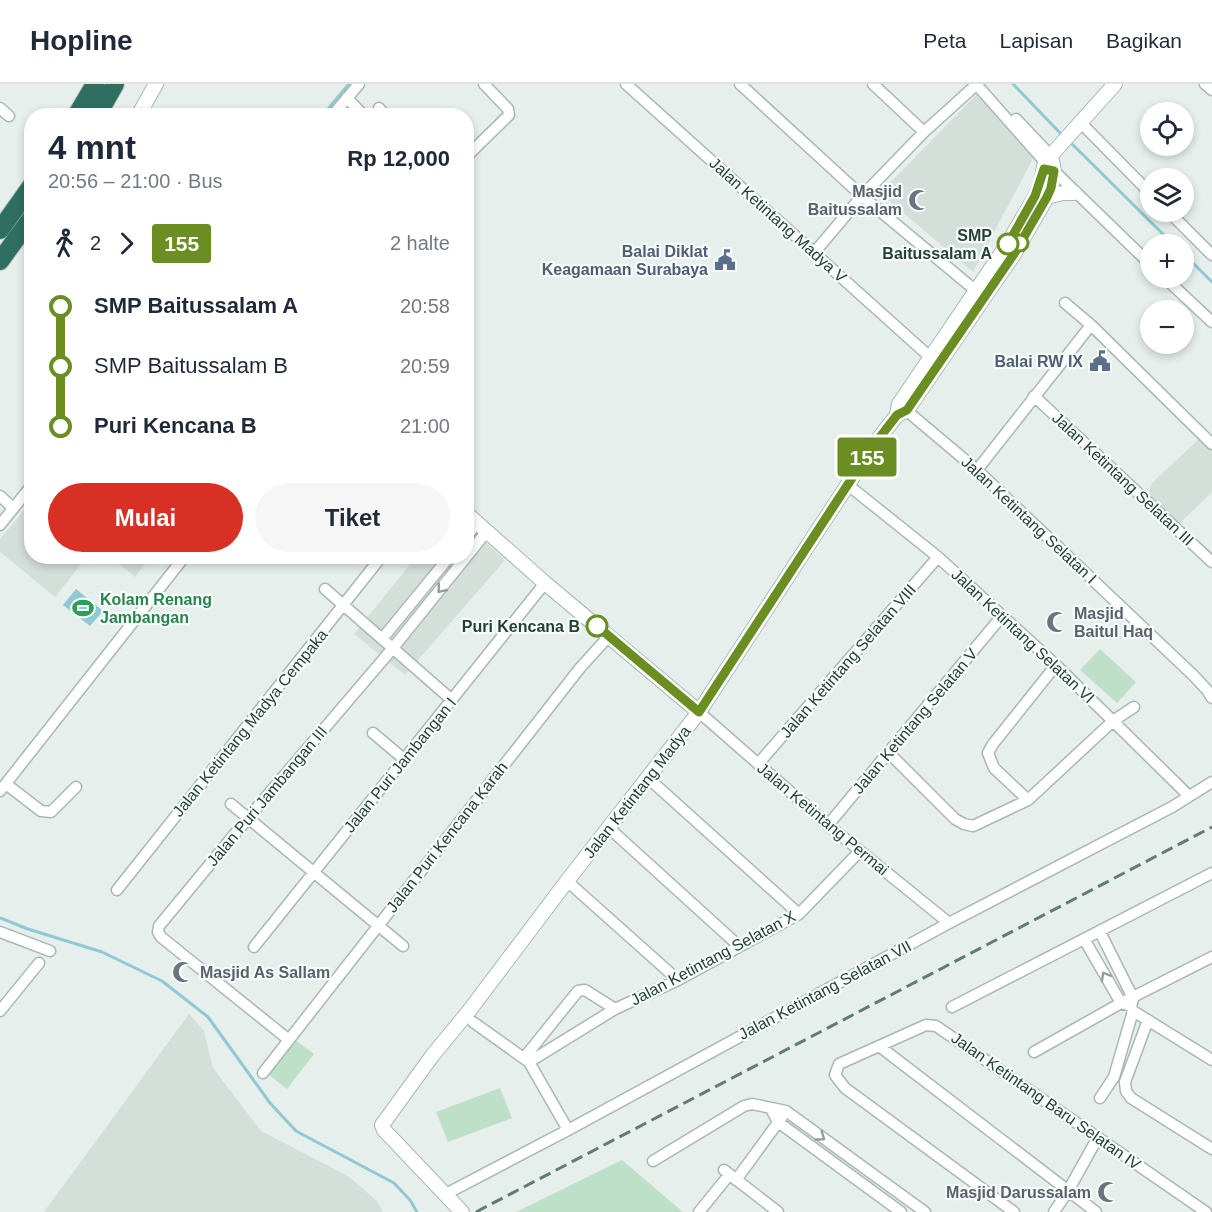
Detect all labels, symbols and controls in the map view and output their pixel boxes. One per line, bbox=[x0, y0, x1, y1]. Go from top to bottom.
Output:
text: Hopline bbox=[30, 25, 133, 56]
text: Peta bbox=[923, 29, 967, 52]
text: Lapisan bbox=[1000, 29, 1073, 52]
text: Bagikan bbox=[1106, 29, 1182, 52]
map controls bbox=[1140, 102, 1194, 354]
button: locate bbox=[1140, 102, 1194, 156]
text: 4 mnt bbox=[48, 129, 136, 166]
text: Rp 12,000 bbox=[347, 146, 450, 171]
street label: Jalan Ketintang Madya V bbox=[706, 154, 850, 286]
button: layers bbox=[1140, 168, 1194, 222]
text: 20:56 – 21:00 · Bus bbox=[48, 170, 223, 192]
place label: Masjid Baitussalam bbox=[808, 183, 902, 218]
mosque icon: Masjid Baitussalam bbox=[907, 188, 931, 212]
icon: walk bbox=[48, 227, 81, 260]
icon: forward bbox=[110, 227, 143, 260]
place label: SMP Baitussalam A bbox=[882, 227, 992, 262]
text: 2 bbox=[90, 232, 101, 254]
text: 155 bbox=[164, 232, 199, 255]
text: 2 halte bbox=[390, 232, 450, 254]
marker: SMP Baitussalam A bbox=[997, 233, 1019, 255]
unlabelled marker bbox=[1011, 234, 1029, 252]
button: + bbox=[1140, 234, 1194, 288]
place label: Balai Diklat Keagamaan Surabaya bbox=[542, 243, 709, 278]
public building icon: Balai Diklat Keagamaan Surabaya bbox=[713, 248, 737, 272]
text: SMP Baitussalam A bbox=[94, 293, 298, 318]
text: 20:58 bbox=[400, 295, 450, 317]
button: − bbox=[1140, 300, 1194, 354]
public building icon: Balai RW IX bbox=[1088, 349, 1112, 373]
text: SMP Baitussalam B bbox=[94, 353, 288, 378]
place label: Balai RW IX bbox=[994, 353, 1083, 370]
text: 20:59 bbox=[400, 355, 450, 377]
street label: Jalan Ketintang Selatan III bbox=[1049, 409, 1197, 549]
text: Puri Kencana B bbox=[94, 413, 257, 438]
text: 21:00 bbox=[400, 415, 450, 437]
line badge: 155 bbox=[832, 438, 902, 476]
text: 155 bbox=[849, 446, 885, 469]
street label: Jalan Ketintang Selatan I bbox=[958, 453, 1100, 587]
button: Mulai bbox=[48, 483, 243, 552]
button: Tiket bbox=[255, 483, 450, 552]
street label: Jalan Ketintang Selatan VI bbox=[948, 565, 1098, 707]
street label: Jalan Ketintang Selatan VIII bbox=[776, 580, 920, 742]
one-way arrow bbox=[437, 582, 448, 593]
place label: Kolam Renang Jambangan bbox=[100, 591, 212, 626]
sports icon: Kolam Renang Jambangan bbox=[71, 596, 95, 620]
place label: Masjid Baitul Haq bbox=[1074, 605, 1153, 640]
mosque icon: Masjid Baitul Haq bbox=[1045, 610, 1069, 634]
marker: Puri Kencana B bbox=[586, 615, 608, 637]
place label: Puri Kencana B bbox=[462, 618, 580, 635]
street label: Jalan Ketintang Madya Cempaka bbox=[169, 626, 331, 820]
street label: Jalan Ketintang Selatan V bbox=[848, 644, 982, 798]
street label: Jalan Puri Jambangan I bbox=[340, 694, 460, 836]
street label: Jalan Puri Jambangan III bbox=[204, 723, 330, 869]
street label: Jalan Ketintang Madya bbox=[580, 723, 694, 861]
street label: Jalan Puri Kencana Karah bbox=[383, 759, 511, 915]
street label: Jalan Ketintang Permai bbox=[754, 759, 892, 879]
street label: Jalan Ketintang Selatan X bbox=[628, 907, 799, 1009]
street label: Jalan Ketintang Selatan VII bbox=[736, 937, 914, 1043]
mosque icon: Masjid As Sallam bbox=[171, 960, 195, 984]
place label: Masjid As Sallam bbox=[200, 964, 330, 981]
one-way arrow bbox=[1101, 972, 1112, 982]
street label: Jalan Ketintang Baru Selatan IV bbox=[948, 1029, 1144, 1173]
one-way arrow bbox=[815, 1130, 826, 1141]
mosque icon: Masjid Darussalam bbox=[1096, 1180, 1120, 1204]
place label: Masjid Darussalam bbox=[946, 1184, 1091, 1201]

